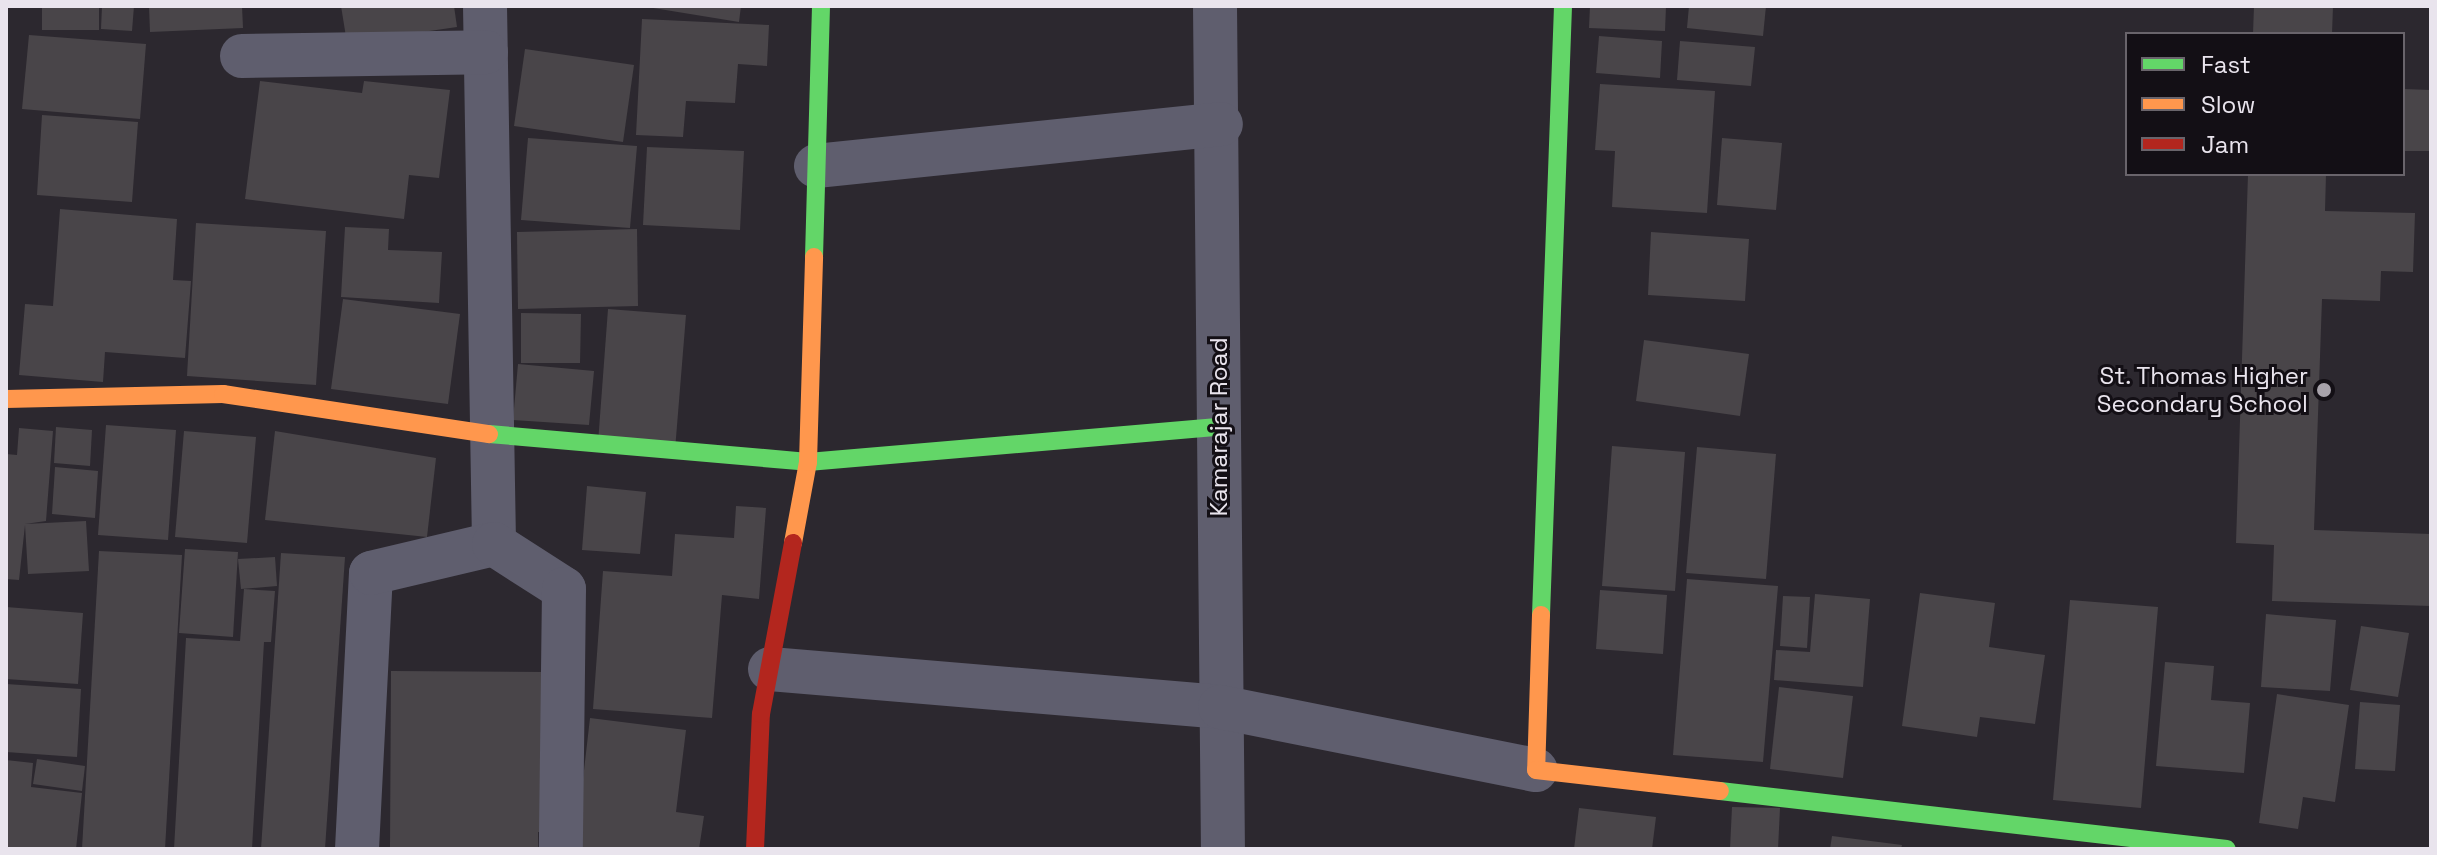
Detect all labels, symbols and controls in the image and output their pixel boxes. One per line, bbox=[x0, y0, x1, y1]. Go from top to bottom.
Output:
legend bbox=[2125, 32, 2405, 176]
text: Fast bbox=[2201, 49, 2251, 80]
text: Slow bbox=[2201, 89, 2255, 120]
text: Jam bbox=[2201, 129, 2249, 160]
street label: Kamarajar Road bbox=[1205, 337, 1233, 517]
place label: St. Thomas Higher Secondary School bbox=[2097, 362, 2308, 418]
marker: St. Thomas Higher Secondary School bbox=[2315, 381, 2333, 399]

